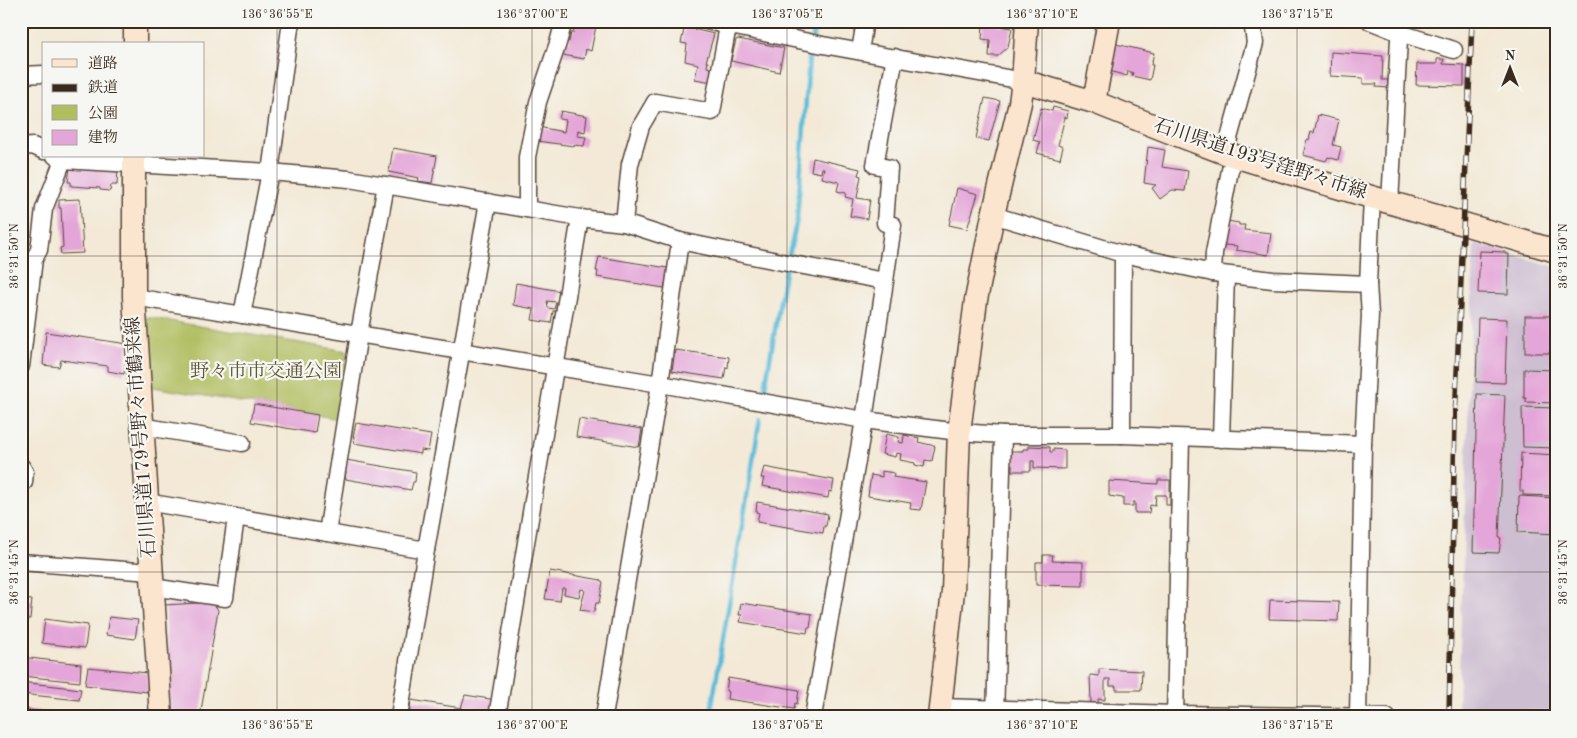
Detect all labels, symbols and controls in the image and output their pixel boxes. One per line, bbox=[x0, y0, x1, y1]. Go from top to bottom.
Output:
text: 136°36'55"E bbox=[241, 8, 313, 21]
text: 136°37'05"E bbox=[751, 8, 823, 21]
text: 136°37'15"E bbox=[1261, 8, 1333, 21]
text: 136°37'00"E bbox=[496, 9, 568, 21]
text: 136°37'10"E bbox=[1006, 9, 1078, 21]
legend bbox=[42, 42, 205, 158]
north arrow bbox=[1484, 42, 1534, 92]
text: N bbox=[1505, 49, 1516, 63]
text: 道路 bbox=[88, 55, 118, 72]
text: 鉄道 bbox=[88, 79, 118, 96]
text: 公園 bbox=[88, 105, 118, 122]
street label: 石川県道193号窪野々市線 bbox=[1151, 115, 1370, 204]
text: 建物 bbox=[88, 129, 118, 146]
text: 36°31'50"N bbox=[8, 223, 21, 289]
text: 36°31'50"N bbox=[1557, 223, 1570, 289]
street label: 石川県道179号野々市鶴来線 bbox=[122, 316, 160, 559]
park label: 野々市市交通公園 bbox=[190, 361, 342, 382]
text: 36°31'45"N bbox=[8, 539, 21, 605]
text: 36°31'45"N bbox=[1557, 539, 1570, 605]
text: 136°36'55"E bbox=[241, 719, 313, 732]
text: 136°37'05"E bbox=[751, 719, 823, 732]
text: 136°37'15"E bbox=[1261, 719, 1333, 732]
text: 136°37'00"E bbox=[496, 720, 568, 732]
text: 136°37'10"E bbox=[1006, 720, 1078, 732]

